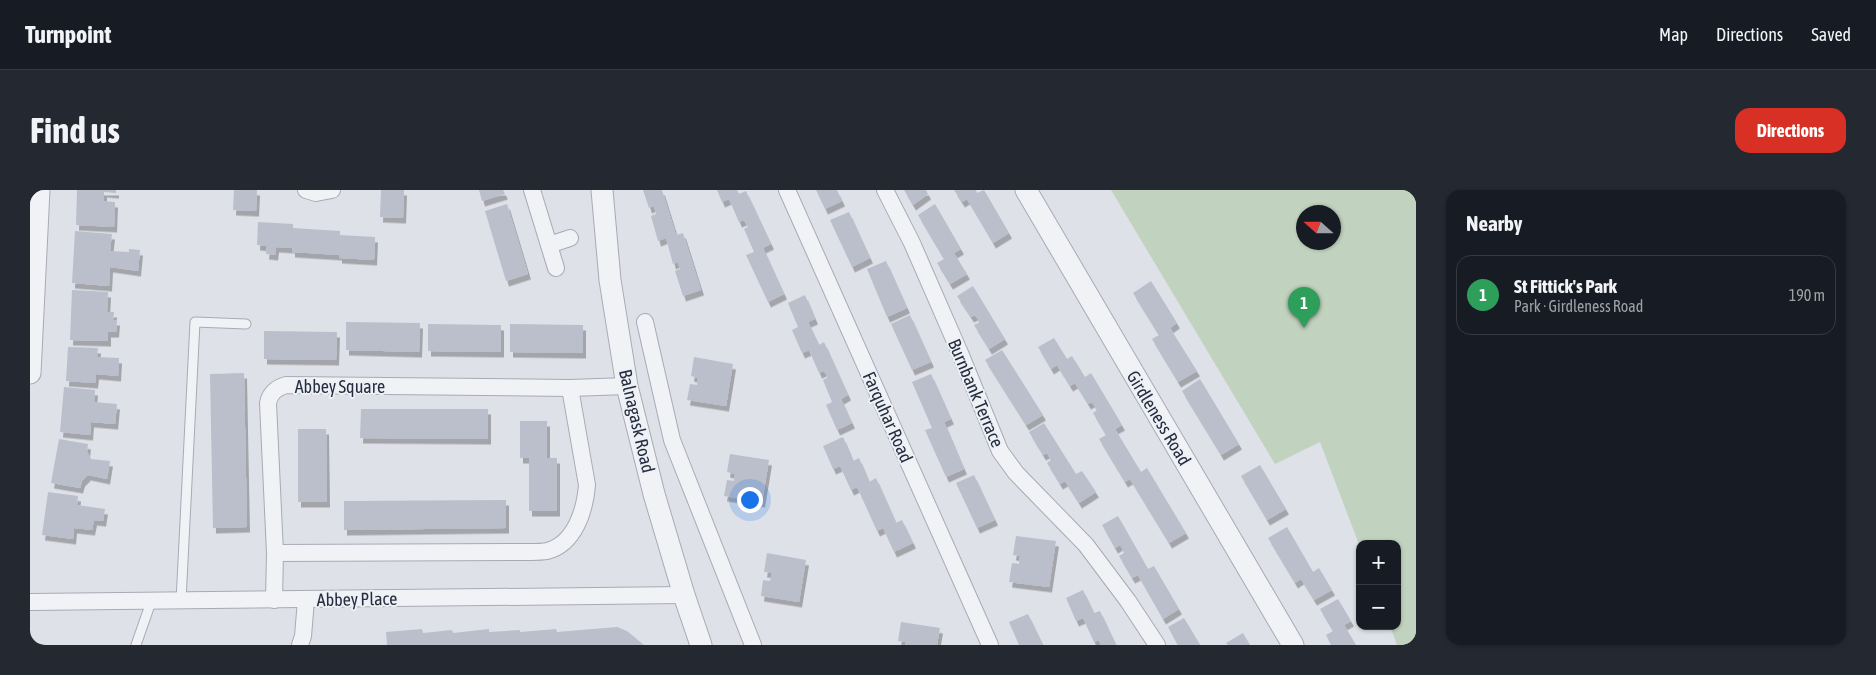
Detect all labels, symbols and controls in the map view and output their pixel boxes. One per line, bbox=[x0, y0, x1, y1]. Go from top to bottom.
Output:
text: Turnpoint bbox=[25, 21, 111, 48]
text: Map bbox=[1659, 24, 1688, 45]
text: Directions bbox=[1716, 24, 1783, 45]
text: Saved bbox=[1811, 24, 1851, 45]
button: Directions bbox=[1735, 108, 1846, 153]
text: Find us bbox=[30, 110, 120, 150]
north arrow bbox=[1296, 205, 1341, 250]
text: Nearby bbox=[1466, 211, 1522, 235]
text: St Fittick's Park bbox=[1514, 275, 1617, 297]
text: 1 bbox=[1479, 286, 1487, 304]
text: 190 m bbox=[1789, 286, 1825, 304]
pin: 1 bbox=[1288, 287, 1320, 328]
text: Park · Girdleness Road bbox=[1514, 297, 1643, 315]
street label: Burnbank Terrace bbox=[944, 336, 1008, 450]
street label: Balnagask Road bbox=[615, 367, 659, 475]
street label: Girdleness Road bbox=[1123, 367, 1195, 469]
street label: Farquhar Road bbox=[859, 368, 917, 466]
street label: Abbey Square bbox=[295, 376, 385, 397]
your location bbox=[737, 487, 763, 513]
map controls bbox=[1356, 540, 1401, 630]
button: + bbox=[1356, 540, 1401, 585]
button: − bbox=[1356, 585, 1401, 630]
street label: Abbey Place bbox=[317, 588, 397, 610]

